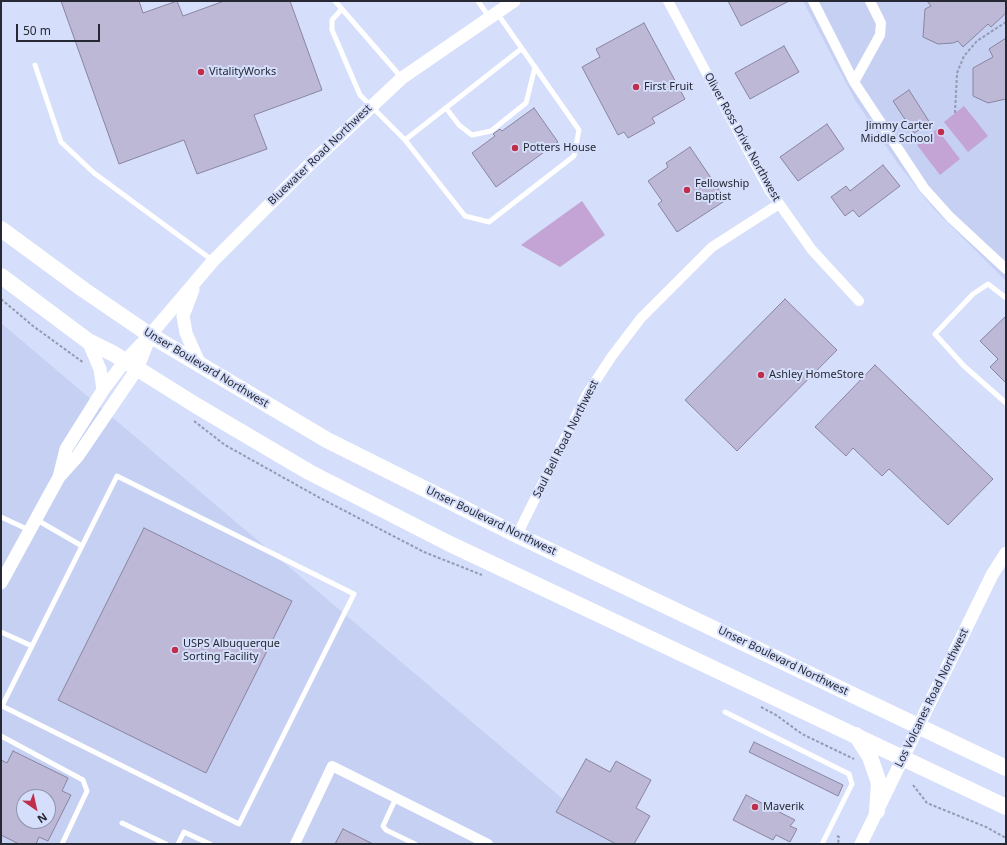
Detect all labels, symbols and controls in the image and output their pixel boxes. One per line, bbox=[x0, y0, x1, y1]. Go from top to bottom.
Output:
scale bar bbox=[18, 16, 102, 42]
text: 50 m bbox=[23, 22, 51, 39]
place label: VitalityWorks bbox=[209, 65, 276, 79]
marker: VitalityWorks bbox=[196, 67, 206, 77]
street label: Oliver Ross Drive Northwest bbox=[701, 70, 783, 204]
place label: First Fruit bbox=[644, 80, 693, 94]
marker: First Fruit bbox=[631, 82, 641, 92]
street label: Bluewater Road Northwest bbox=[265, 102, 375, 208]
place label: Jimmy Carter Middle School bbox=[860, 119, 933, 145]
marker: Jimmy Carter Middle School bbox=[936, 127, 946, 137]
place label: Potters House bbox=[523, 141, 596, 155]
marker: Potters House bbox=[510, 143, 520, 153]
place label: Fellowship Baptist bbox=[695, 177, 749, 203]
marker: Fellowship Baptist bbox=[682, 185, 692, 195]
street label: Unser Boulevard Northwest bbox=[141, 325, 271, 411]
place label: Ashley HomeStore bbox=[769, 368, 864, 382]
marker: Ashley HomeStore bbox=[756, 370, 766, 380]
street label: Saul Bell Road Northwest bbox=[531, 378, 601, 500]
street label: Unser Boulevard Northwest bbox=[424, 484, 558, 558]
street label: Unser Boulevard Northwest bbox=[716, 624, 850, 698]
street label: Los Volcanes Road Northwest bbox=[893, 626, 971, 770]
place label: USPS Albuquerque Sorting Facility bbox=[183, 637, 280, 663]
marker: USPS Albuquerque Sorting Facility bbox=[170, 645, 180, 655]
north arrow bbox=[16, 789, 56, 829]
place label: Maverik bbox=[763, 800, 804, 814]
marker: Maverik bbox=[750, 802, 760, 812]
text: N bbox=[35, 810, 50, 827]

